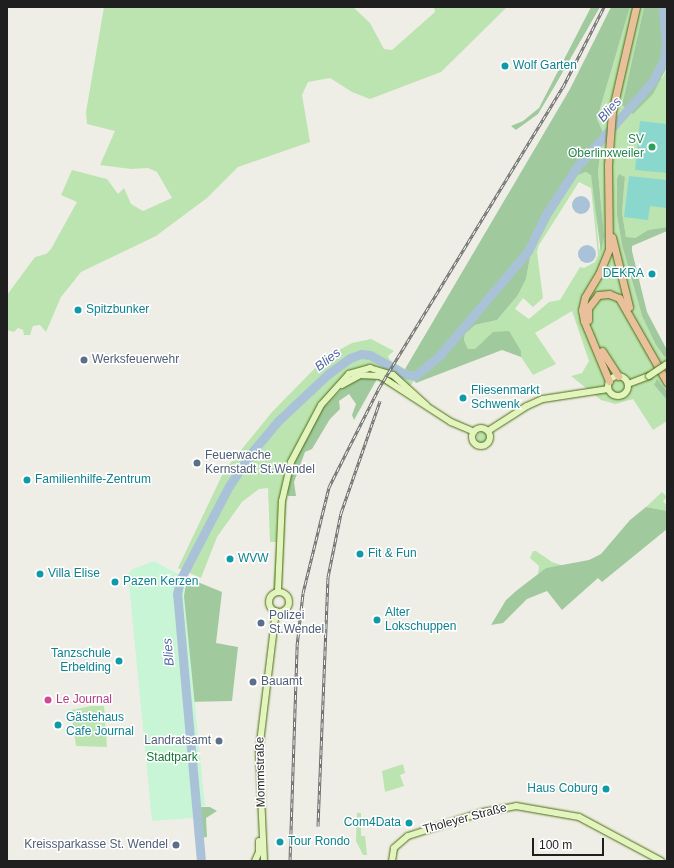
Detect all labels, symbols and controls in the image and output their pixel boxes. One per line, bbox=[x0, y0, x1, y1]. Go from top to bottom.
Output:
place label: Wolf Garten bbox=[513, 59, 577, 73]
marker: Wolf Garten bbox=[500, 61, 510, 71]
water label: Blies bbox=[595, 94, 625, 126]
place label: SV Oberlinxweiler bbox=[568, 133, 644, 161]
marker: SV Oberlinxweiler bbox=[647, 142, 657, 152]
place label: DEKRA bbox=[603, 267, 644, 281]
marker: DEKRA bbox=[647, 269, 657, 279]
place label: Spitzbunker bbox=[86, 303, 149, 317]
marker: Spitzbunker bbox=[73, 305, 83, 315]
water label: Blies bbox=[312, 345, 344, 375]
place label: Werksfeuerwehr bbox=[92, 353, 179, 367]
marker: Werksfeuerwehr bbox=[79, 355, 89, 365]
place label: Fliesenmarkt Schwenk bbox=[471, 384, 540, 412]
marker: Fliesenmarkt Schwenk bbox=[458, 393, 468, 403]
place label: Feuerwache Kernstadt St.Wendel bbox=[205, 449, 315, 477]
marker: Feuerwache Kernstadt St.Wendel bbox=[192, 458, 202, 468]
place label: Familienhilfe-Zentrum bbox=[35, 473, 151, 487]
marker: Familienhilfe-Zentrum bbox=[22, 475, 32, 485]
place label: Fit & Fun bbox=[368, 547, 417, 561]
marker: Fit & Fun bbox=[355, 549, 365, 559]
place label: WVW bbox=[238, 552, 269, 566]
marker: WVW bbox=[225, 554, 235, 564]
place label: Villa Elise bbox=[48, 567, 100, 581]
marker: Villa Elise bbox=[35, 569, 45, 579]
place label: Pazen Kerzen bbox=[123, 575, 198, 589]
marker: Pazen Kerzen bbox=[110, 577, 120, 587]
place label: Alter Lokschuppen bbox=[385, 606, 456, 634]
place label: Polizei St.Wendel bbox=[269, 609, 324, 637]
marker: Alter Lokschuppen bbox=[372, 615, 382, 625]
marker: Polizei St.Wendel bbox=[256, 618, 266, 628]
water label: Blies bbox=[160, 637, 178, 667]
place label: Tanzschule Erbelding bbox=[51, 647, 111, 675]
marker: Tanzschule Erbelding bbox=[114, 656, 124, 666]
place label: Bauamt bbox=[261, 675, 302, 689]
marker: Bauamt bbox=[248, 677, 258, 687]
place label: Le Journal bbox=[56, 693, 112, 707]
marker: Le Journal bbox=[43, 695, 53, 705]
place label: Gästehaus Cafe Journal bbox=[66, 711, 134, 739]
marker: Gästehaus Cafe Journal bbox=[53, 720, 63, 730]
place label: Landratsamt bbox=[144, 734, 211, 748]
marker: Landratsamt bbox=[214, 736, 224, 746]
street label: Mommstraße bbox=[253, 737, 269, 807]
park label: Stadtpark bbox=[146, 751, 198, 765]
place label: Haus Coburg bbox=[527, 782, 598, 796]
marker: Haus Coburg bbox=[601, 784, 611, 794]
street label: Tholeyer Straße bbox=[422, 801, 508, 837]
place label: Com4Data bbox=[344, 816, 401, 830]
marker: Com4Data bbox=[404, 818, 414, 828]
scale bar bbox=[534, 830, 606, 856]
place label: Tour Rondo bbox=[288, 835, 350, 849]
marker: Tour Rondo bbox=[275, 837, 285, 847]
place label: Kreissparkasse St. Wendel bbox=[24, 838, 168, 852]
text: 100 m bbox=[539, 838, 572, 852]
marker: Kreissparkasse St. Wendel bbox=[171, 840, 181, 850]

